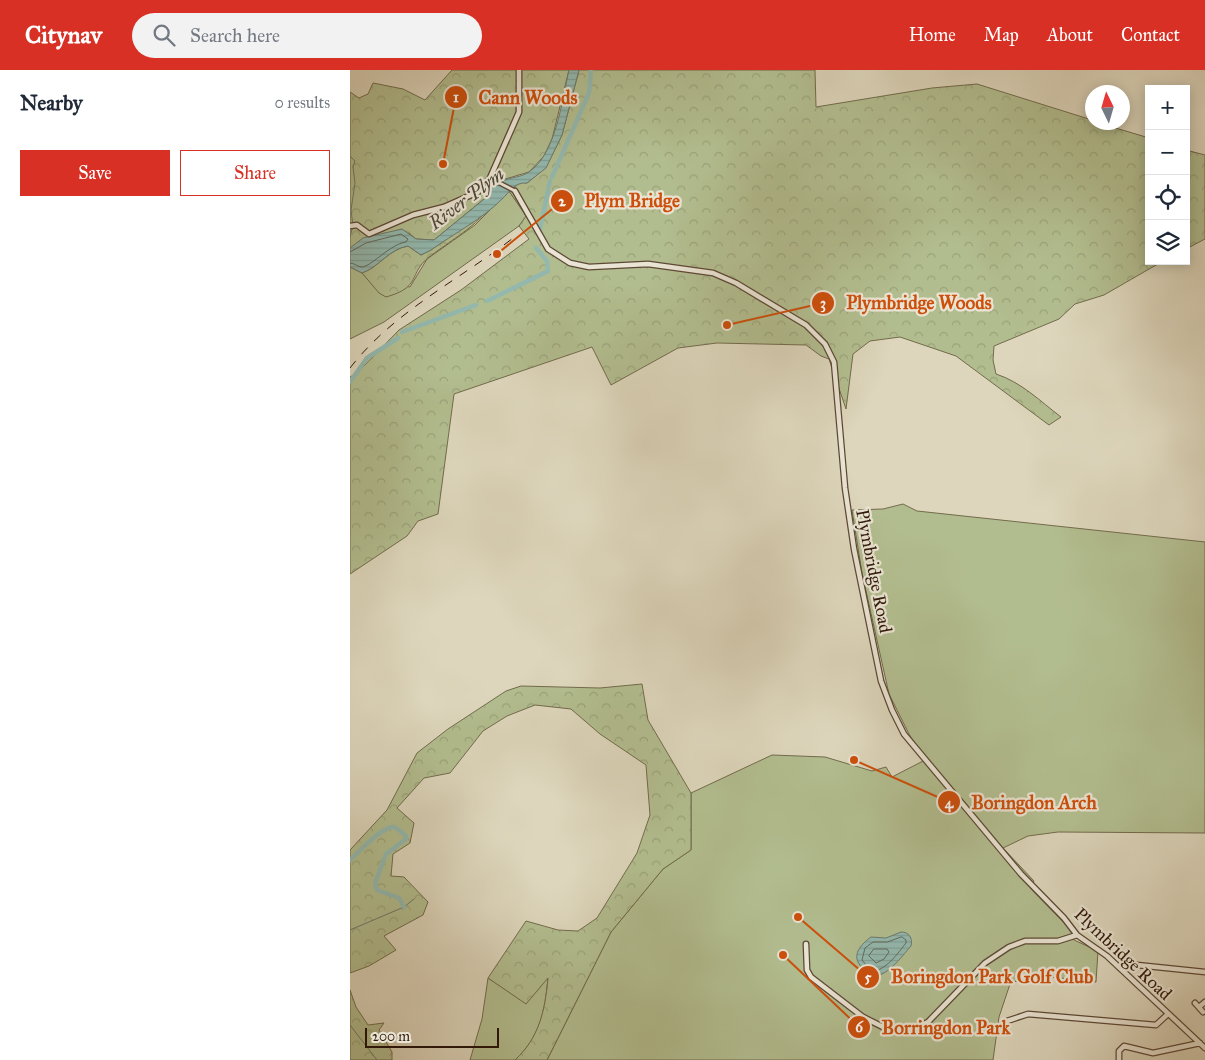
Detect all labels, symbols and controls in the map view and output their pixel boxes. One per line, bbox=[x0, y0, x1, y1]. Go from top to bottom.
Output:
search box bbox=[132, 13, 482, 58]
text: Citynav bbox=[25, 20, 102, 50]
icon: search bbox=[150, 21, 178, 49]
text: Search here bbox=[190, 24, 280, 47]
text: Home bbox=[909, 24, 956, 46]
text: Map bbox=[984, 24, 1019, 46]
text: About bbox=[1047, 24, 1093, 46]
text: Contact bbox=[1121, 24, 1180, 46]
callout: Cann Woods bbox=[444, 80, 588, 114]
north arrow bbox=[1085, 85, 1130, 130]
map controls bbox=[1145, 85, 1190, 265]
button: + bbox=[1145, 85, 1190, 130]
text: Cann Woods bbox=[479, 86, 577, 109]
text: 1 bbox=[453, 88, 459, 106]
text: Nearby bbox=[20, 90, 83, 116]
text: 0 results bbox=[275, 93, 330, 112]
button: − bbox=[1145, 130, 1190, 175]
button: Save bbox=[20, 150, 170, 196]
button: Share bbox=[180, 150, 330, 196]
water label: River Plym bbox=[423, 162, 509, 235]
button: locate bbox=[1145, 175, 1190, 220]
callout: Plym Bridge bbox=[549, 184, 690, 218]
text: Plym Bridge bbox=[584, 189, 680, 213]
text: 2 bbox=[558, 192, 566, 210]
button: layers bbox=[1145, 220, 1190, 265]
callout: Plymbridge Woods bbox=[811, 286, 1001, 320]
text: Plymbridge Woods bbox=[846, 291, 992, 315]
text: 3 bbox=[820, 294, 826, 313]
street label: Plymbridge Road bbox=[850, 507, 897, 635]
callout: Boringdon Arch bbox=[936, 785, 1107, 819]
text: Boringdon Arch bbox=[971, 791, 1097, 815]
text: 4 bbox=[945, 794, 954, 813]
street label: Plymbridge Road bbox=[1069, 903, 1177, 1006]
callout: Boringdon Park Golf Club bbox=[856, 960, 1103, 994]
text: Boringdon Park Golf Club bbox=[891, 965, 1093, 989]
text: 5 bbox=[865, 968, 872, 986]
callout: Borringdon Park bbox=[846, 1010, 1020, 1044]
text: Borringdon Park bbox=[882, 1016, 1012, 1040]
text: 6 bbox=[855, 1018, 864, 1036]
scale bar bbox=[365, 1025, 499, 1048]
text: 200 m bbox=[372, 1028, 410, 1045]

